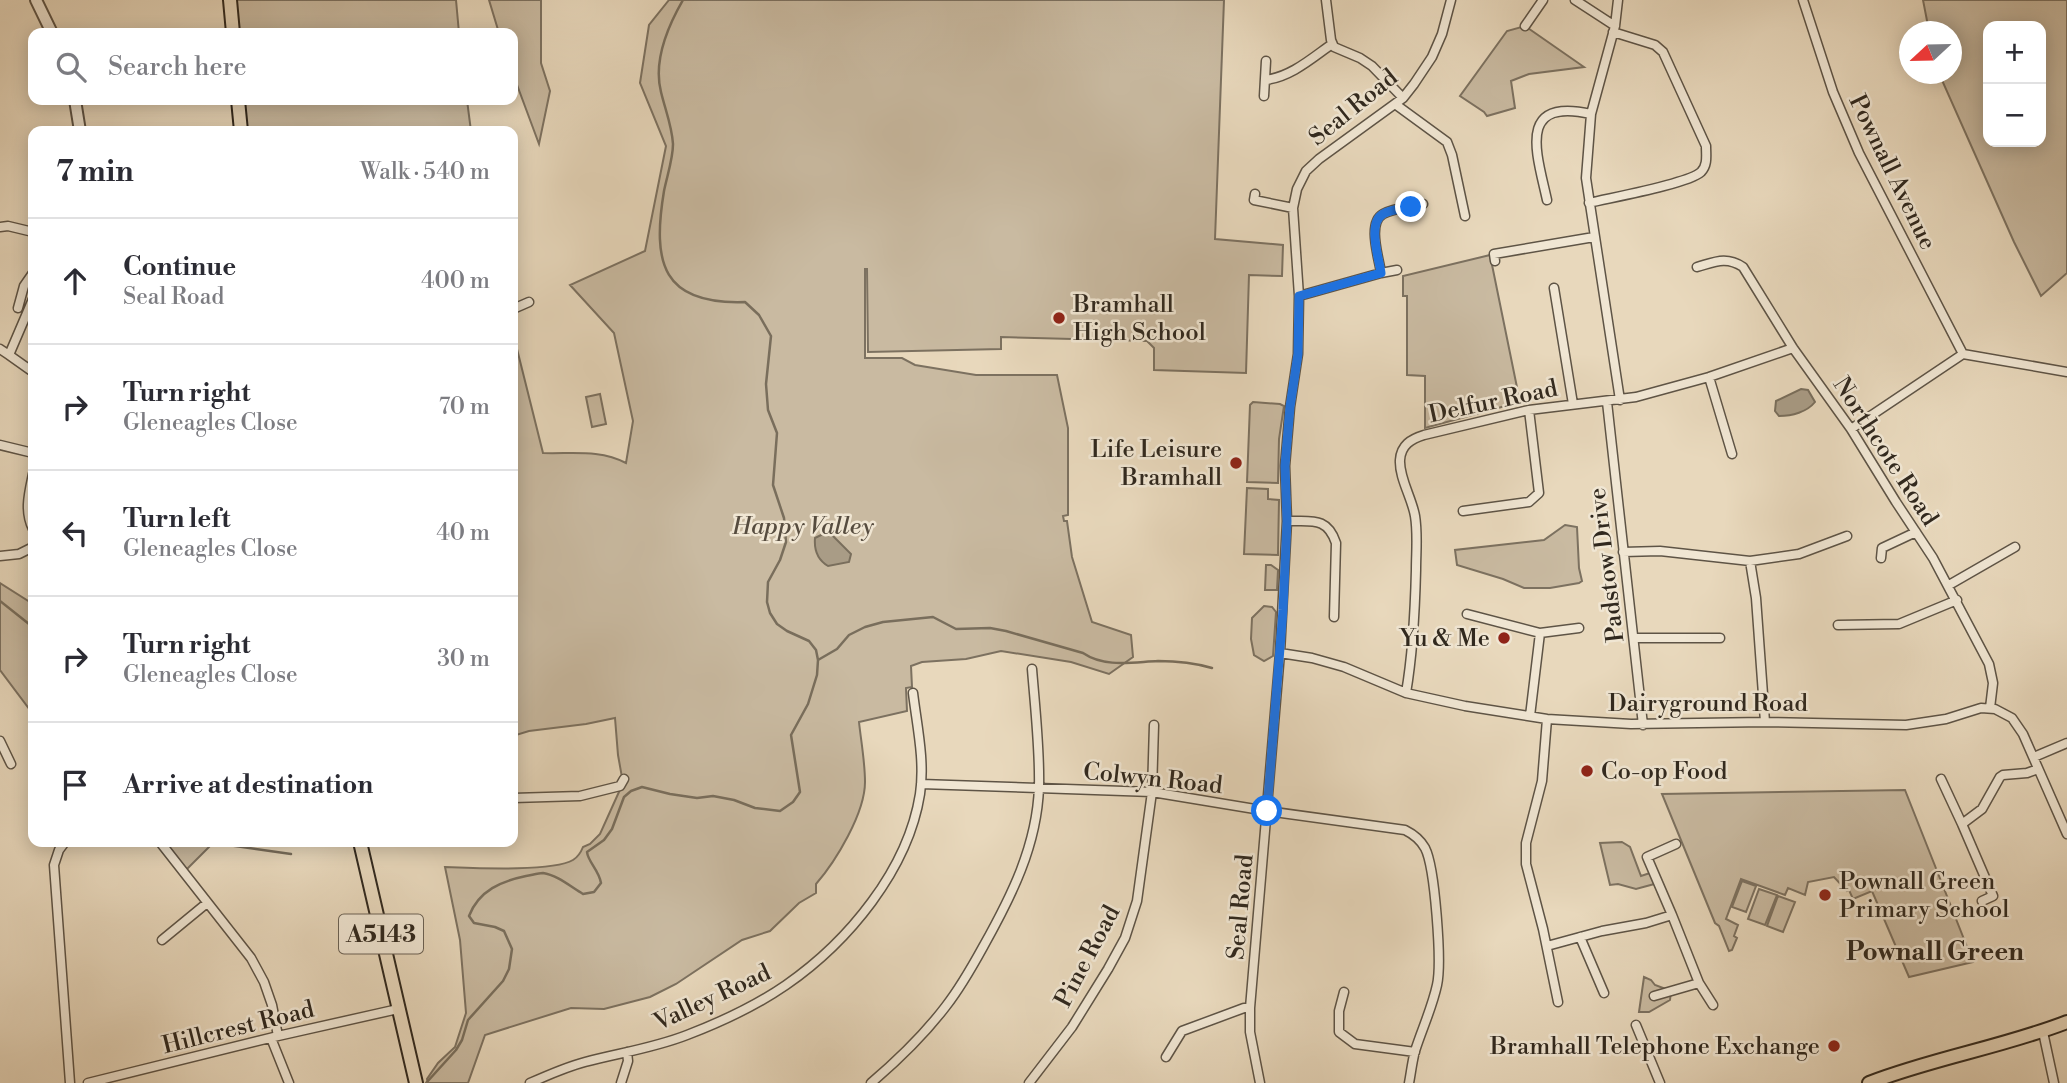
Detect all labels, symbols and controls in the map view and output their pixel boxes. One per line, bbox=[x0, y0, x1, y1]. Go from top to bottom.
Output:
north arrow bbox=[1899, 21, 1962, 84]
map controls bbox=[1983, 21, 2046, 147]
button: + bbox=[1983, 21, 2046, 84]
search box bbox=[28, 28, 518, 105]
icon: search bbox=[52, 48, 90, 86]
text: Search here bbox=[108, 51, 247, 83]
street label: Seal Road bbox=[1303, 63, 1404, 153]
button: − bbox=[1983, 84, 2046, 147]
street label: Pownall Avenue bbox=[1842, 90, 1943, 255]
text: 7 min bbox=[56, 153, 134, 191]
text: Walk · 540 m bbox=[360, 158, 490, 186]
route end bbox=[1395, 191, 1426, 222]
text: Continue bbox=[123, 251, 236, 283]
icon: ahead bbox=[56, 262, 94, 300]
text: 400 m bbox=[421, 267, 490, 295]
text: Seal Road bbox=[123, 283, 224, 311]
place label: Bramhall High School bbox=[1072, 290, 1206, 348]
marker: Bramhall High School bbox=[1051, 310, 1067, 326]
street label: Northcote Road bbox=[1826, 371, 1945, 532]
street label: Delfur Road bbox=[1426, 374, 1561, 430]
text: Turn right bbox=[123, 377, 251, 409]
icon: right bbox=[56, 388, 94, 426]
text: 70 m bbox=[439, 393, 490, 421]
text: Gleneagles Close bbox=[123, 409, 298, 437]
place label: Life Leisure Bramhall bbox=[1091, 435, 1222, 493]
marker: Life Leisure Bramhall bbox=[1228, 455, 1244, 471]
street label: Padstow Drive bbox=[1583, 486, 1631, 644]
text: Turn left bbox=[123, 503, 231, 535]
park label: Happy Valley bbox=[731, 512, 874, 542]
icon: left bbox=[56, 514, 94, 552]
text: 40 m bbox=[436, 519, 490, 547]
text: Gleneagles Close bbox=[123, 535, 298, 563]
place label: Yu & Me bbox=[1398, 624, 1490, 654]
text: Turn right bbox=[123, 629, 251, 661]
marker: Yu & Me bbox=[1496, 630, 1512, 646]
icon: right bbox=[56, 640, 94, 678]
text: 30 m bbox=[437, 645, 490, 673]
text: Gleneagles Close bbox=[123, 661, 298, 689]
street label: Dairyground Road bbox=[1608, 689, 1808, 719]
street label: Colwyn Road bbox=[1082, 757, 1224, 801]
place label: Co-op Food bbox=[1601, 757, 1728, 787]
marker: Co-op Food bbox=[1579, 763, 1595, 779]
icon: arrive bbox=[56, 766, 94, 804]
text: Arrive at destination bbox=[123, 769, 373, 801]
route start bbox=[1251, 795, 1282, 826]
street label: Seal Road bbox=[1221, 853, 1261, 961]
place label: Pownall Green Primary School bbox=[1839, 867, 2009, 925]
marker: Pownall Green Primary School bbox=[1817, 887, 1833, 903]
street label: Pine Road bbox=[1048, 900, 1127, 1013]
road number: A5143 bbox=[339, 914, 423, 953]
district label: Pownall Green bbox=[1846, 936, 2024, 968]
street label: Valley Road bbox=[648, 958, 776, 1038]
street label: Hillcrest Road bbox=[159, 995, 318, 1061]
place label: Bramhall Telephone Exchange bbox=[1489, 1032, 1820, 1062]
marker: Bramhall Telephone Exchange bbox=[1826, 1038, 1842, 1054]

